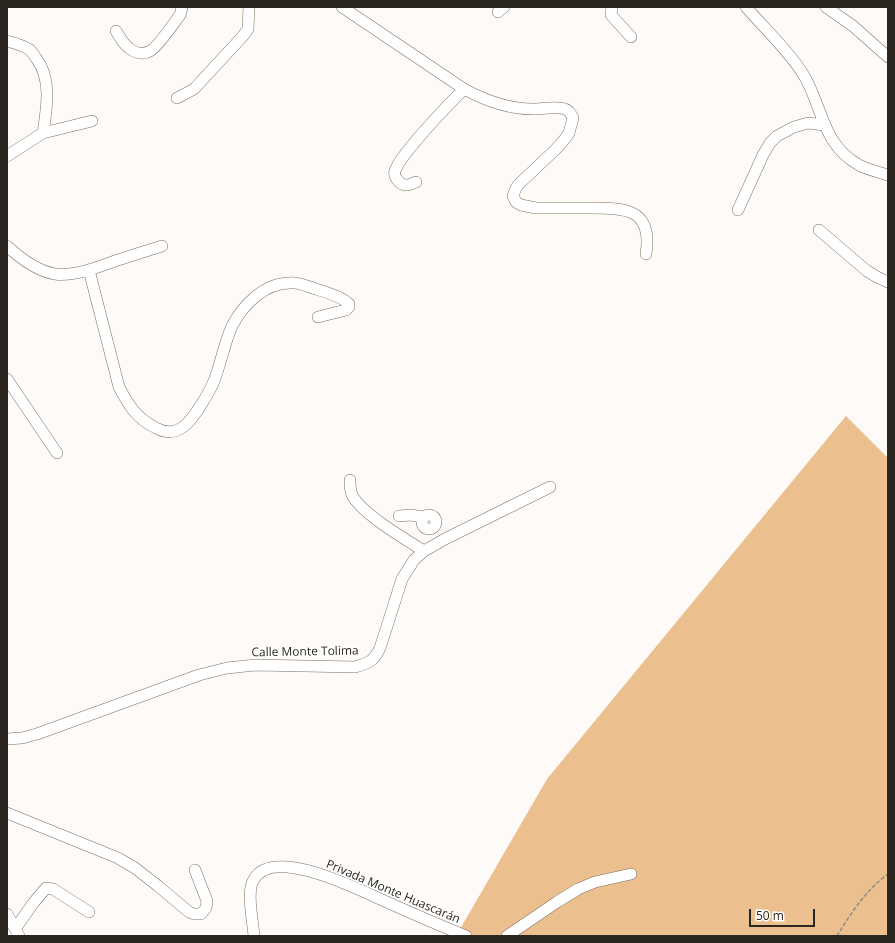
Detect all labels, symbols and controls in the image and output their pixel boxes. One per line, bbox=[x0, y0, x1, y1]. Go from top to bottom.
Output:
street label: Calle Monte Tolima bbox=[251, 644, 359, 660]
street label: Privada Monte Huascarán bbox=[324, 857, 462, 927]
scale bar bbox=[751, 901, 817, 927]
text: 50 m bbox=[756, 907, 784, 924]

